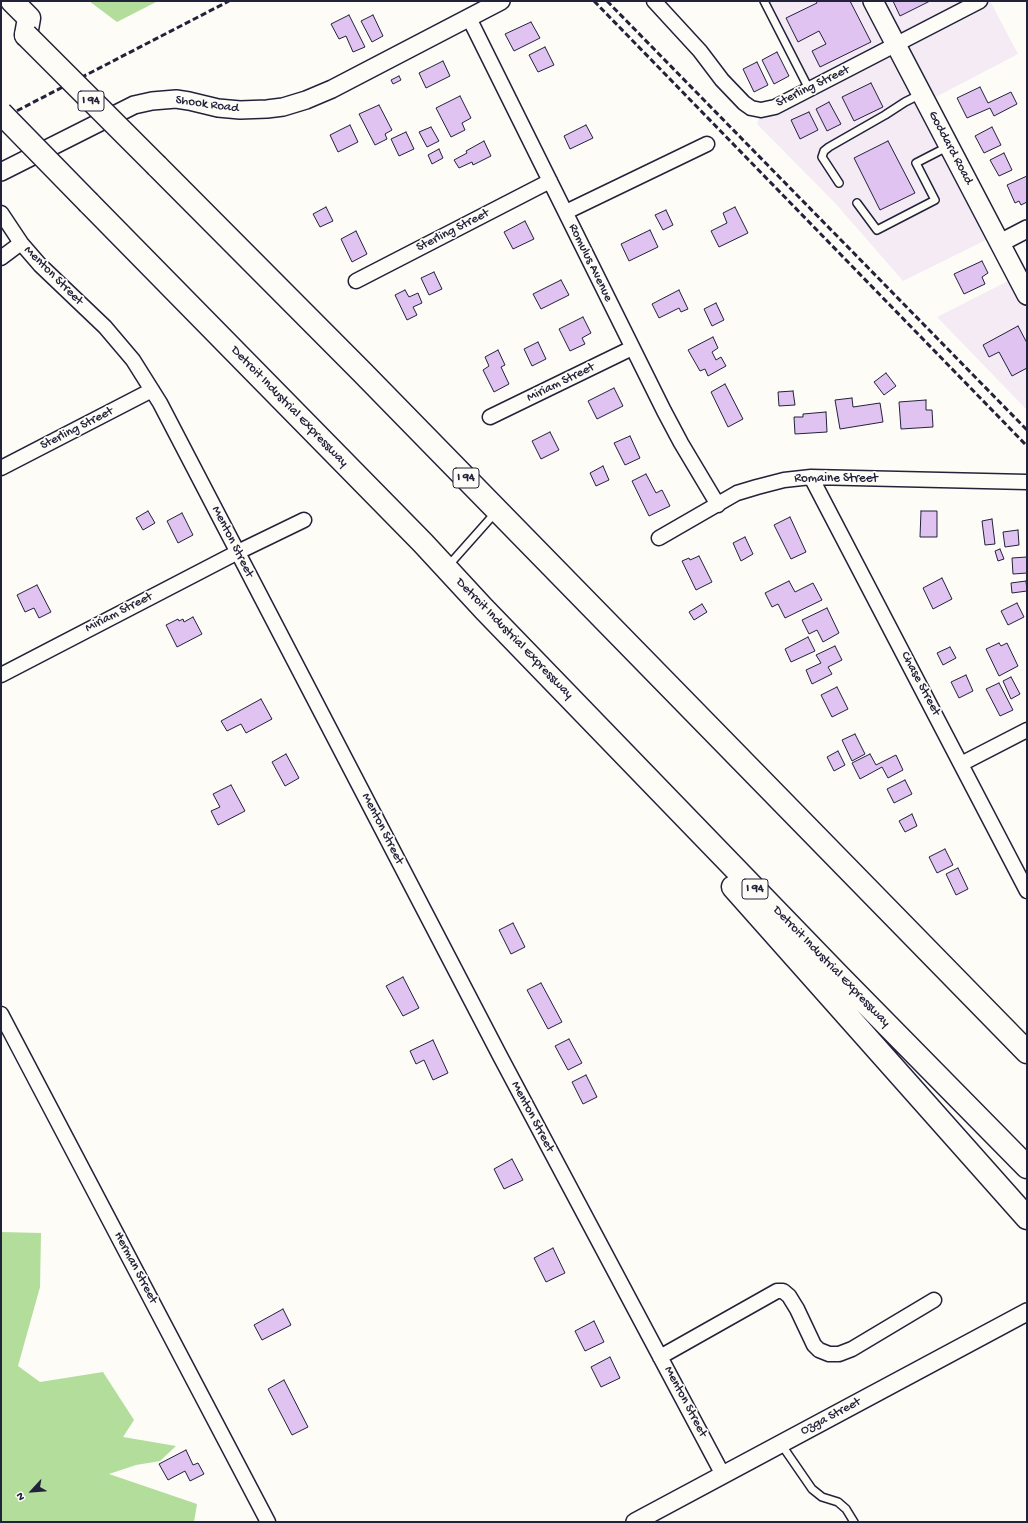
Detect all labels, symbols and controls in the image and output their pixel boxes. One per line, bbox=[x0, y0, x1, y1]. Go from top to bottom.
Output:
street label: Sterling Street bbox=[774, 63, 852, 111]
road number: I 94 bbox=[78, 91, 104, 111]
street label: Shook Road bbox=[174, 93, 240, 117]
street label: Goddard Road bbox=[924, 109, 976, 187]
street label: Sterling Street bbox=[414, 206, 492, 256]
street label: Romulus Avenue bbox=[564, 221, 616, 305]
street label: Menton Street bbox=[20, 243, 86, 309]
street label: Detroit Industrial Expressway bbox=[227, 343, 351, 471]
street label: Miriam Street bbox=[525, 360, 597, 406]
street label: Sterling Street bbox=[38, 404, 116, 454]
road number: I 94 bbox=[453, 468, 479, 488]
street label: Romaine Street bbox=[794, 471, 878, 487]
street label: Menton Street bbox=[207, 504, 257, 580]
street label: Detroit Industrial Expressway bbox=[452, 575, 576, 703]
street label: Miriam Street bbox=[83, 589, 155, 637]
street label: Chase Street bbox=[897, 649, 943, 719]
street label: Menton Street bbox=[357, 791, 407, 867]
road number: I 94 bbox=[742, 879, 768, 899]
street label: Detroit Industrial Expressway bbox=[769, 903, 893, 1031]
street label: Menton Street bbox=[507, 1079, 557, 1155]
street label: Herman Street bbox=[110, 1229, 160, 1307]
street label: Menton Street bbox=[660, 1364, 710, 1440]
street label: Ozga Street bbox=[798, 1395, 864, 1439]
north arrow bbox=[12, 1471, 52, 1511]
text: N bbox=[14, 1490, 28, 1502]

